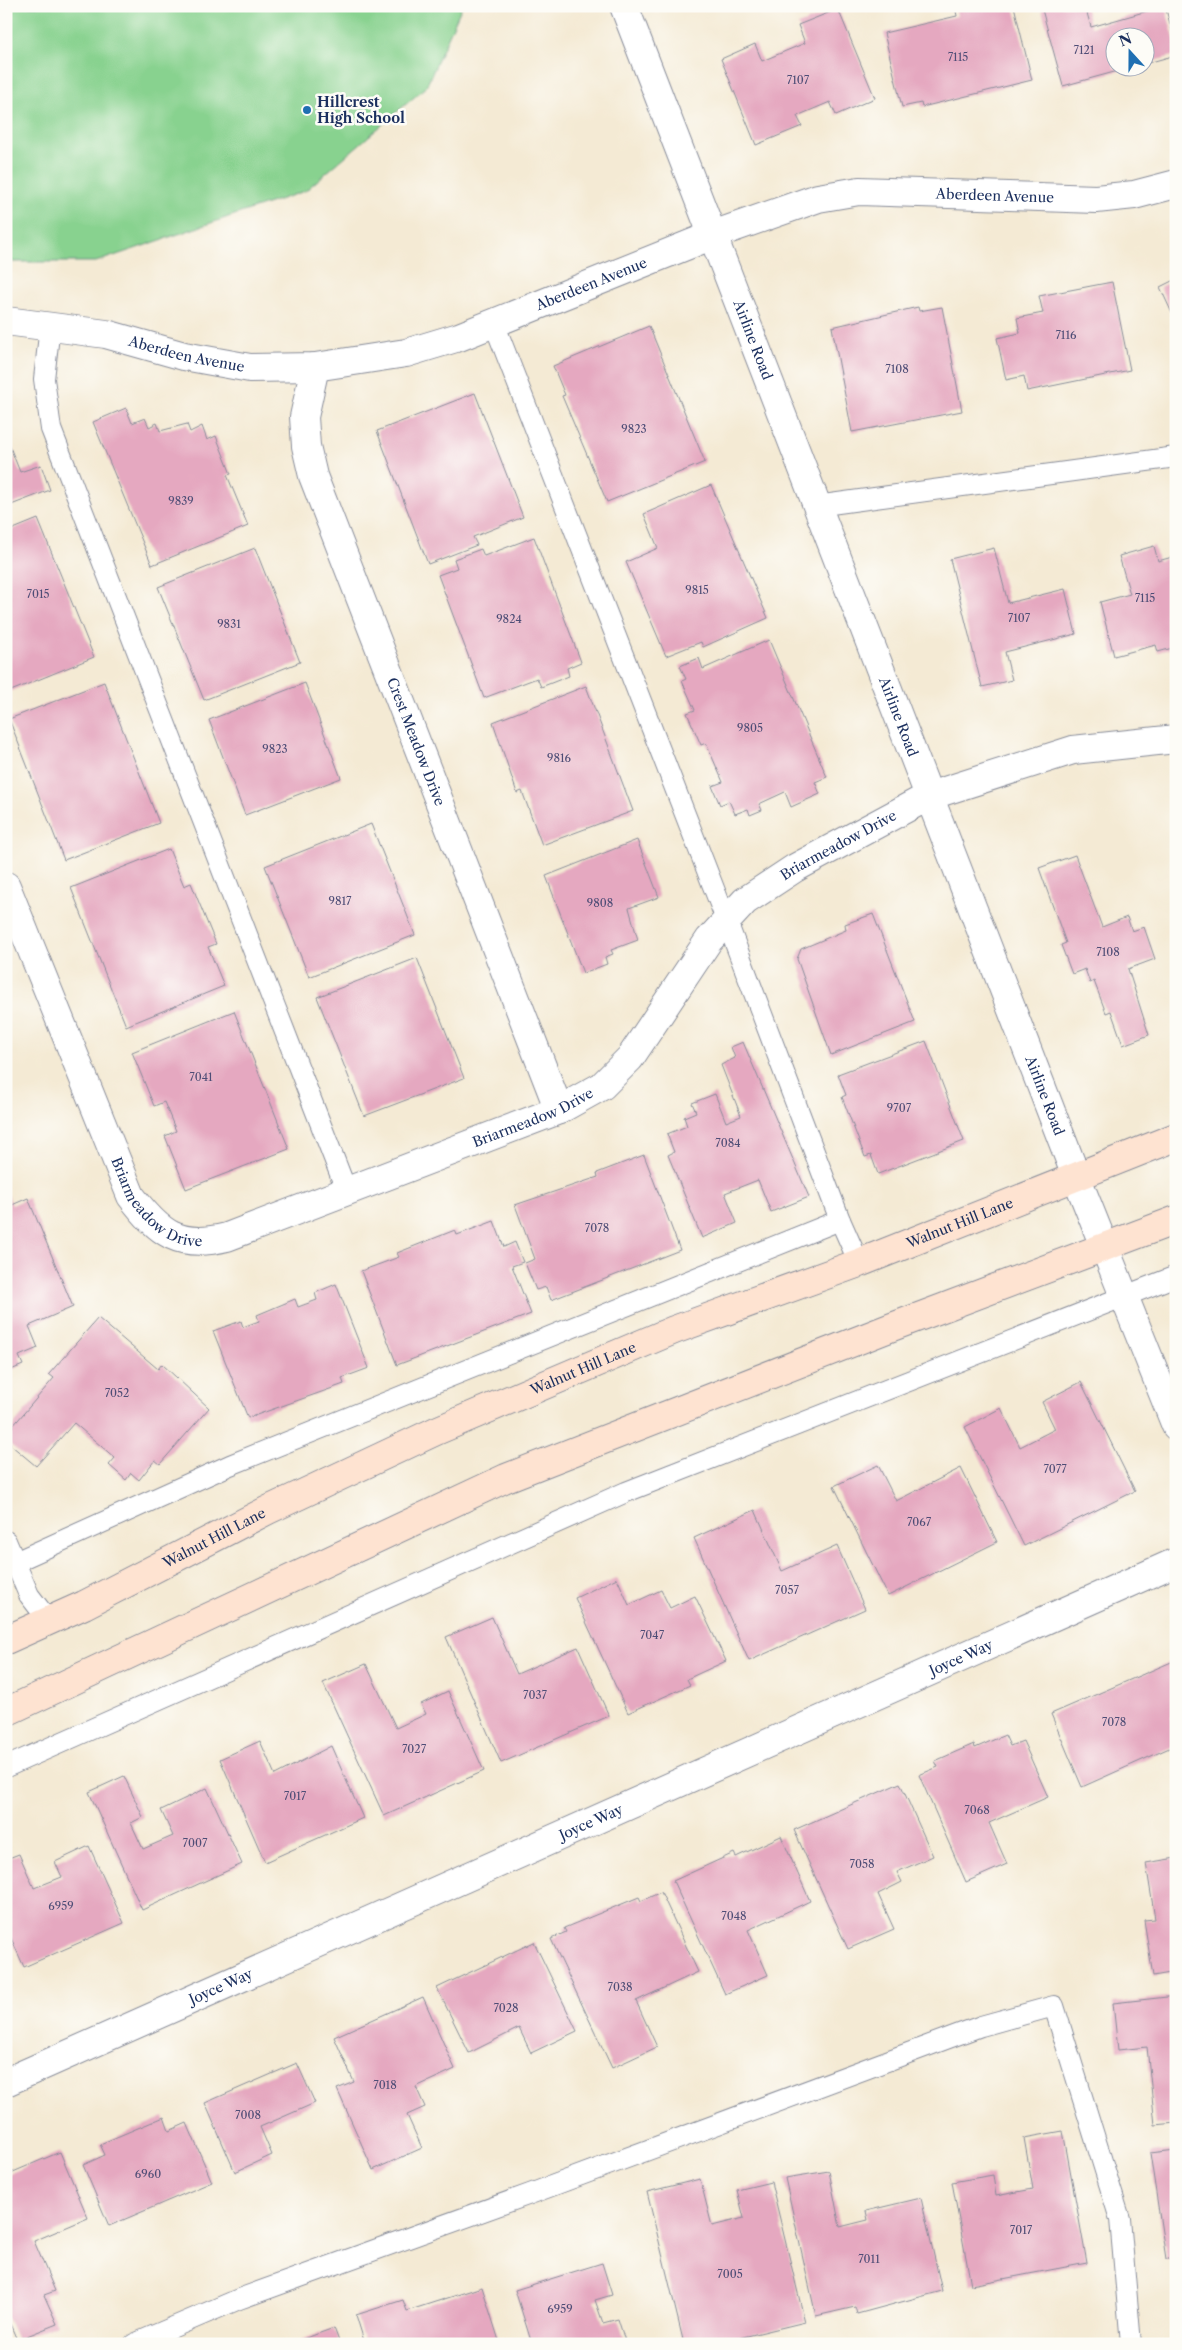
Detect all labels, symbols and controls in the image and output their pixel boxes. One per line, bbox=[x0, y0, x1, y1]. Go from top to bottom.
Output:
north arrow bbox=[1104, 28, 1154, 78]
text: N bbox=[1116, 29, 1134, 50]
house number: 7121 bbox=[1074, 43, 1095, 57]
house number: 7115 bbox=[948, 50, 968, 64]
house number: 7107 bbox=[787, 73, 810, 87]
place label: Hillcrest High School bbox=[317, 93, 405, 127]
marker: Hillcrest High School bbox=[301, 104, 313, 116]
street label: Aberdeen Avenue bbox=[934, 185, 1054, 207]
street label: Aberdeen Avenue bbox=[532, 253, 650, 315]
street label: Airline Road bbox=[729, 297, 777, 383]
house number: 7116 bbox=[1055, 328, 1077, 342]
street label: Aberdeen Avenue bbox=[126, 332, 246, 376]
house number: 7108 bbox=[885, 362, 909, 376]
house number: 9823 bbox=[621, 422, 647, 436]
house number: 9839 bbox=[168, 494, 194, 508]
house number: 9815 bbox=[685, 583, 709, 597]
house number: 7015 bbox=[27, 587, 50, 601]
house number: 7115 bbox=[1135, 591, 1155, 605]
house number: 7107 bbox=[1008, 611, 1031, 625]
house number: 9824 bbox=[496, 612, 522, 626]
house number: 9831 bbox=[217, 617, 241, 631]
street label: Airline Road bbox=[875, 673, 922, 760]
street label: Crest Meadow Drive bbox=[383, 675, 449, 809]
house number: 9805 bbox=[737, 721, 763, 735]
house number: 9823 bbox=[262, 742, 288, 756]
house number: 9816 bbox=[547, 751, 572, 765]
street label: Briarmeadow Drive bbox=[777, 806, 900, 884]
house number: 9817 bbox=[328, 894, 352, 908]
house number: 9808 bbox=[587, 896, 613, 910]
house number: 7108 bbox=[1096, 945, 1120, 959]
street label: Airline Road bbox=[1021, 1052, 1069, 1138]
house number: 7041 bbox=[189, 1070, 213, 1084]
street label: Briarmeadow Drive bbox=[470, 1084, 596, 1151]
house number: 9707 bbox=[887, 1101, 912, 1115]
house number: 7084 bbox=[715, 1136, 741, 1150]
street label: Briarmeadow Drive bbox=[107, 1155, 202, 1250]
street label: Walnut Hill Lane bbox=[903, 1194, 1016, 1253]
house number: 7078 bbox=[585, 1221, 609, 1235]
street label: Walnut Hill Lane bbox=[527, 1338, 639, 1399]
house number: 7052 bbox=[105, 1386, 129, 1400]
house number: 7077 bbox=[1043, 1462, 1067, 1476]
street label: Walnut Hill Lane bbox=[159, 1504, 269, 1572]
house number: 7067 bbox=[907, 1515, 932, 1529]
house number: 7057 bbox=[775, 1583, 799, 1597]
house number: 7047 bbox=[640, 1628, 665, 1642]
street label: Joyce Way bbox=[925, 1636, 996, 1680]
house number: 7037 bbox=[523, 1688, 548, 1702]
house number: 7078 bbox=[1102, 1715, 1126, 1729]
house number: 7027 bbox=[402, 1742, 427, 1756]
house number: 7017 bbox=[284, 1789, 307, 1803]
street label: Joyce Way bbox=[554, 1800, 626, 1845]
house number: 7068 bbox=[964, 1803, 990, 1817]
house number: 7007 bbox=[183, 1836, 208, 1850]
house number: 7058 bbox=[850, 1857, 874, 1871]
house number: 6959 bbox=[48, 1899, 74, 1913]
house number: 7048 bbox=[721, 1909, 747, 1923]
street label: Joyce Way bbox=[184, 1965, 256, 2009]
house number: 7038 bbox=[608, 1980, 632, 1994]
house number: 7028 bbox=[493, 2001, 519, 2015]
house number: 7018 bbox=[373, 2078, 397, 2092]
house number: 7008 bbox=[235, 2108, 261, 2122]
house number: 6960 bbox=[135, 2167, 161, 2181]
house number: 7017 bbox=[1010, 2223, 1033, 2237]
house number: 7011 bbox=[858, 2252, 880, 2266]
house number: 7005 bbox=[717, 2267, 743, 2281]
house number: 6959 bbox=[547, 2302, 573, 2316]

